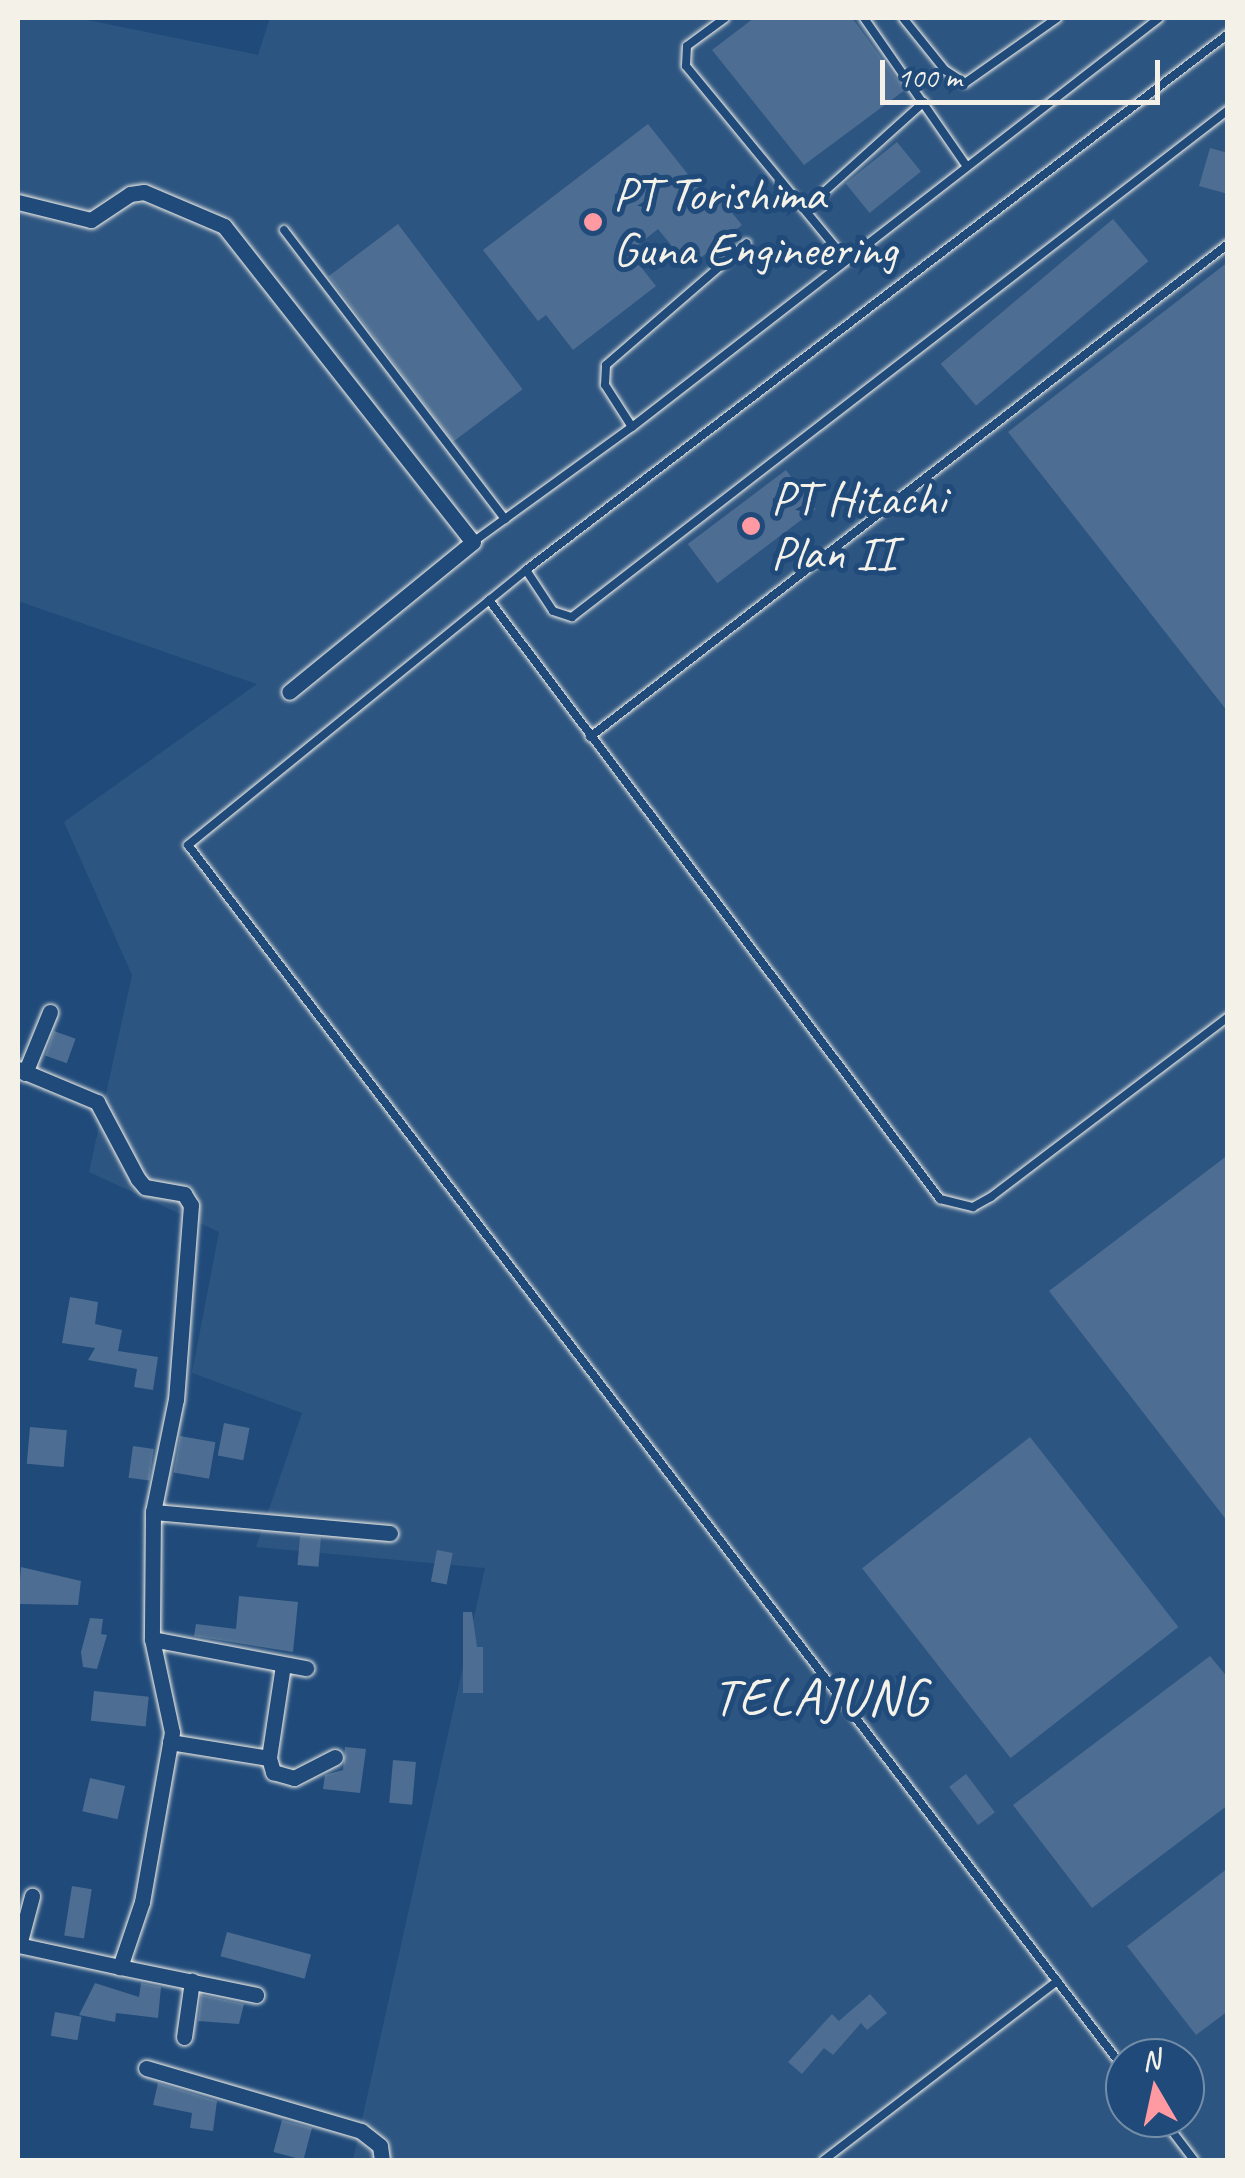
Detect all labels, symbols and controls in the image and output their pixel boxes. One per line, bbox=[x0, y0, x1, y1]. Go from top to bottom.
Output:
scale bar bbox=[885, 40, 1165, 102]
text: 100 m bbox=[897, 58, 962, 96]
place label: PT Torishima Guna Engineering bbox=[613, 165, 898, 278]
marker: PT Torishima Guna Engineering bbox=[582, 211, 604, 233]
place label: PT Hitachi Plan II bbox=[771, 469, 946, 582]
marker: PT Hitachi Plan II bbox=[740, 515, 762, 537]
district label: TELAJUNG bbox=[711, 1667, 931, 1729]
north arrow bbox=[1105, 2038, 1205, 2138]
text: N bbox=[1139, 2041, 1162, 2078]

